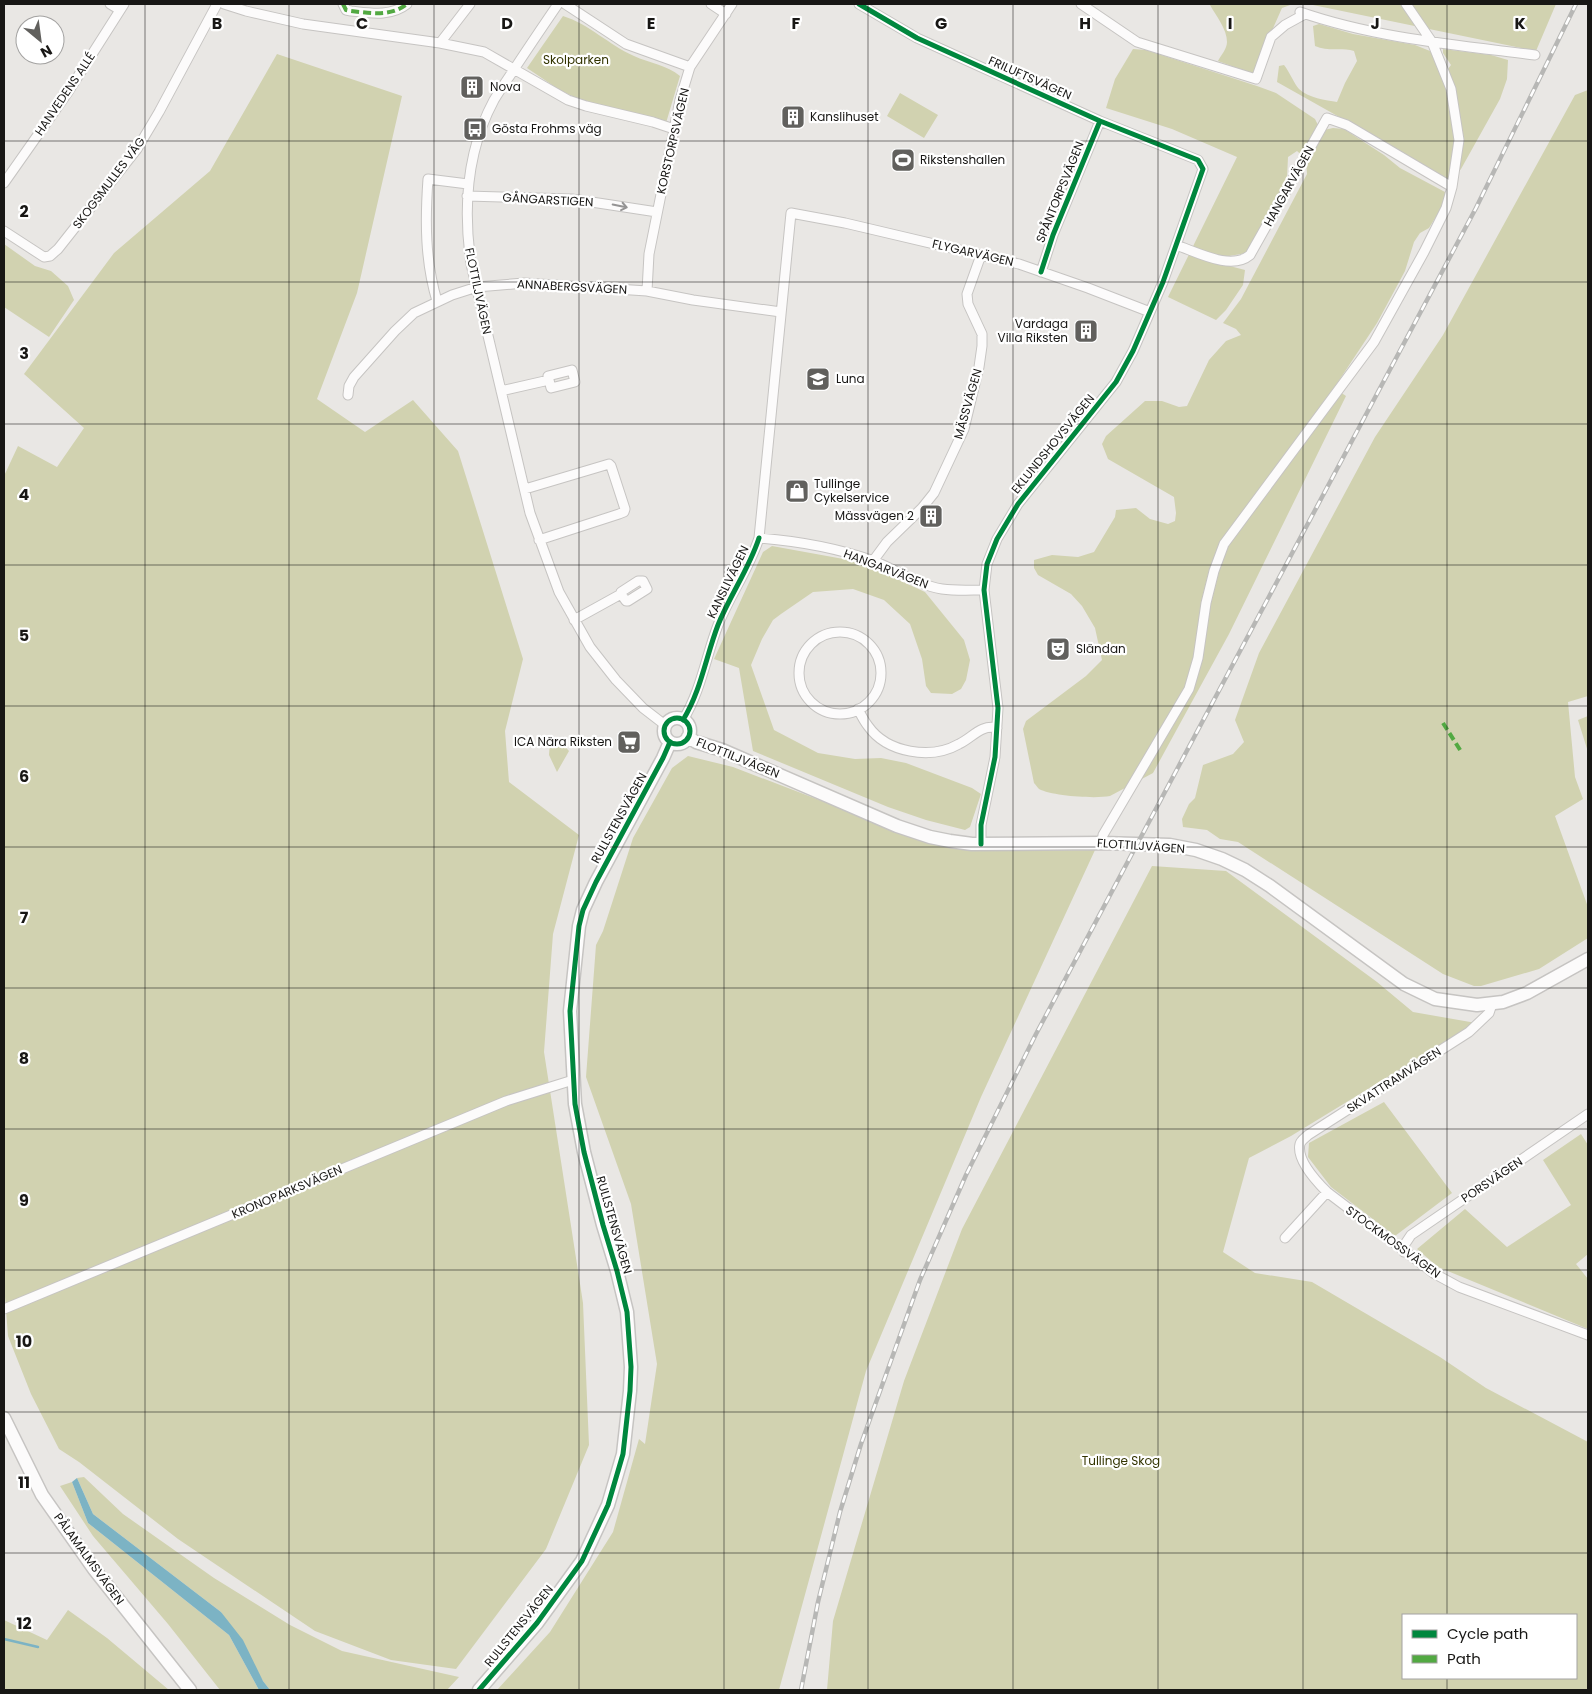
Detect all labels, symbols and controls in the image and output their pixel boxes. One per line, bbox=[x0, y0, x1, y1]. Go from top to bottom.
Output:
text: B bbox=[212, 12, 222, 35]
text: C bbox=[356, 12, 368, 35]
text: D bbox=[501, 12, 513, 35]
text: E bbox=[647, 12, 655, 35]
text: F bbox=[792, 12, 801, 35]
text: G bbox=[935, 12, 947, 35]
text: H bbox=[1079, 12, 1091, 35]
text: I bbox=[1228, 12, 1232, 35]
text: J bbox=[1370, 12, 1380, 35]
text: K bbox=[1514, 12, 1526, 35]
north arrow bbox=[15, 15, 65, 65]
street label: HANVEDENS ALLÉ bbox=[32, 50, 98, 138]
park label: Skolparken bbox=[543, 51, 609, 68]
street label: FRILUFTSVÄGEN bbox=[986, 52, 1074, 103]
building icon: Nova bbox=[459, 74, 485, 100]
place label: Nova bbox=[490, 78, 521, 95]
street label: KORSTORPSVÄGEN bbox=[652, 86, 693, 196]
building icon: Kanslihuset bbox=[780, 104, 806, 130]
place label: Kanslihuset bbox=[810, 108, 879, 125]
bus stop icon: Gösta Frohms väg bbox=[462, 116, 488, 142]
place label: Gösta Frohms väg bbox=[492, 120, 602, 137]
street label: SKOGSMULLES VÄG bbox=[68, 133, 149, 232]
street label: SPÅNTORPSVÄGEN bbox=[1031, 139, 1088, 245]
street label: HANGARVÄGEN bbox=[1259, 142, 1318, 229]
sports icon: Rikstenshallen bbox=[890, 147, 916, 173]
place label: Rikstenshallen bbox=[920, 151, 1005, 168]
street label: GÅNGARSTIGEN bbox=[502, 189, 594, 210]
text: 2 bbox=[19, 200, 29, 223]
one-way arrow bbox=[612, 202, 628, 211]
street label: FLYGARVÄGEN bbox=[931, 235, 1016, 270]
street label: FLOTTILJVÄGEN bbox=[461, 246, 496, 336]
street label: ANNABERGSVÄGEN bbox=[516, 275, 628, 298]
place label: Vardaga Villa Riksten bbox=[998, 315, 1068, 346]
building icon: Vardaga Villa Riksten bbox=[1073, 318, 1099, 344]
text: 3 bbox=[19, 342, 29, 365]
school or university icon: Luna bbox=[805, 366, 831, 392]
street label: MÄSSVÄGEN bbox=[949, 367, 986, 441]
place label: Luna bbox=[836, 370, 865, 387]
street label: EKLUNDSHOVSVÄGEN bbox=[1007, 390, 1098, 497]
place label: Tullinge Cykelservice bbox=[814, 475, 889, 506]
shop icon: Tullinge Cykelservice bbox=[784, 478, 810, 504]
text: 4 bbox=[19, 483, 30, 506]
building icon: Mässvägen 2 bbox=[918, 503, 944, 529]
place label: Mässvägen 2 bbox=[835, 507, 914, 524]
street label: KANSLIVÄGEN bbox=[703, 543, 753, 621]
street label: HANGARVÄGEN bbox=[841, 545, 931, 593]
text: 5 bbox=[19, 624, 29, 647]
theatre icon: Sländan bbox=[1045, 636, 1071, 662]
place label: Sländan bbox=[1076, 640, 1126, 657]
supermarket icon: ICA Nära Riksten bbox=[616, 729, 642, 755]
place label: ICA Nära Riksten bbox=[514, 733, 612, 750]
street label: FLOTTILJVÄGEN bbox=[694, 733, 782, 782]
text: 6 bbox=[19, 765, 29, 788]
street label: RULLSTENSVÄGEN bbox=[587, 769, 650, 866]
street label: FLOTTILJVÄGEN bbox=[1096, 834, 1186, 857]
text: 7 bbox=[20, 906, 29, 929]
street label: SKVATTRAMVÄGEN bbox=[1343, 1043, 1444, 1116]
text: 8 bbox=[19, 1047, 29, 1070]
street label: PORSVÄGEN bbox=[1458, 1153, 1526, 1206]
street label: KRONOPARKSVÄGEN bbox=[229, 1161, 345, 1223]
street label: RULLSTENSVÄGEN bbox=[592, 1174, 637, 1276]
text: 9 bbox=[19, 1189, 29, 1212]
street label: STOCKMOSSVÄGEN bbox=[1342, 1201, 1444, 1282]
text: 10 bbox=[16, 1330, 32, 1353]
park label: Tullinge Skog bbox=[1082, 1452, 1160, 1469]
text: 11 bbox=[18, 1471, 30, 1494]
street label: PÅLAMALMSVÄGEN bbox=[50, 1509, 128, 1608]
street label: RULLSTENSVÄGEN bbox=[480, 1581, 557, 1670]
text: 12 bbox=[16, 1612, 32, 1635]
legend bbox=[1402, 1614, 1577, 1679]
text: Cycle path bbox=[1447, 1623, 1528, 1644]
text: Path bbox=[1447, 1648, 1481, 1669]

